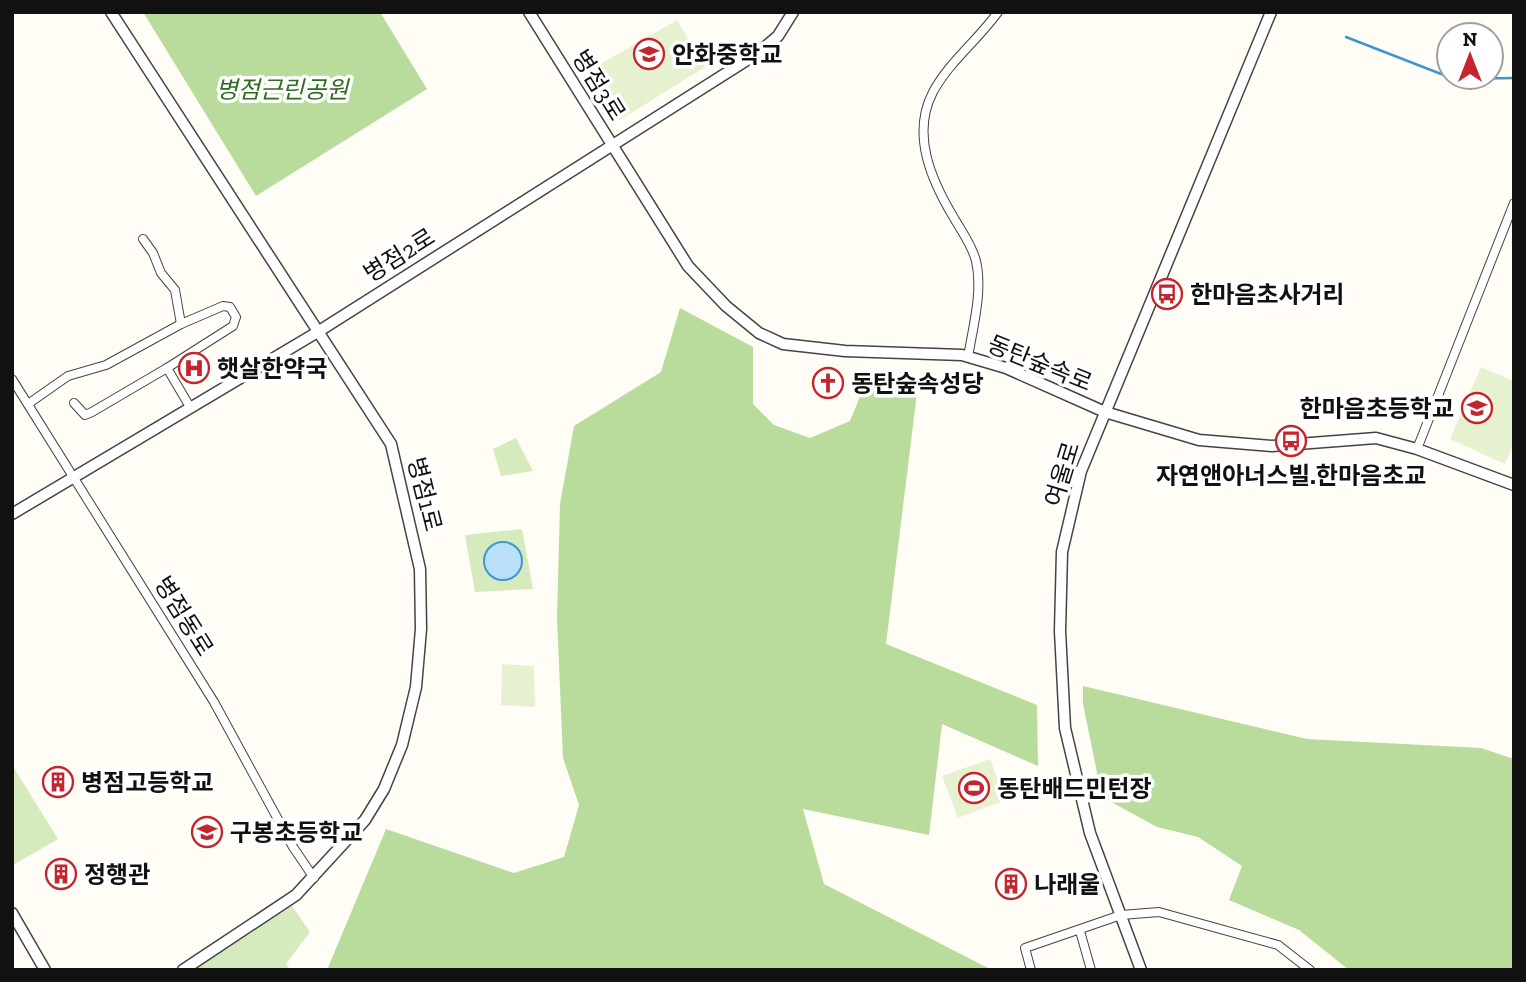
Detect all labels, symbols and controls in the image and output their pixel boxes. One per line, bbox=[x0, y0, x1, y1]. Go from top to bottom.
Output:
north arrow bbox=[1435, 21, 1505, 91]
text: N bbox=[1463, 28, 1477, 51]
school or university icon: 안화중학교 bbox=[632, 37, 666, 71]
place label: 안화중학교 bbox=[672, 40, 782, 69]
street label: 병점3로 bbox=[566, 44, 632, 126]
park label: 병점근린공원 bbox=[216, 75, 350, 104]
street label: 병점2로 bbox=[358, 222, 440, 288]
bus stop icon: 한마음초사거리 bbox=[1150, 277, 1184, 311]
place label: 한마음초사거리 bbox=[1190, 280, 1345, 309]
street label: 동탄숲속로 bbox=[983, 329, 1097, 397]
hospital icon: 햇살한약국 bbox=[177, 351, 211, 385]
place label: 햇살한약국 bbox=[217, 354, 327, 383]
church icon: 동탄숲속성당 bbox=[811, 366, 845, 400]
place label: 동탄숲속성당 bbox=[851, 369, 983, 398]
school or university icon: 한마음초등학교 bbox=[1460, 391, 1494, 425]
place label: 한마음초등학교 bbox=[1299, 394, 1454, 423]
bus stop icon: 자연앤아너스빌.한마음초교 bbox=[1274, 424, 1308, 458]
street label: 여울로 bbox=[1038, 438, 1086, 510]
street label: 병점1로 bbox=[402, 454, 448, 534]
place label: 자연앤아너스빌.한마음초교 bbox=[1156, 461, 1426, 490]
street label: 병점동로 bbox=[148, 571, 220, 661]
building icon: 병점고등학교 bbox=[41, 765, 75, 799]
place label: 병점고등학교 bbox=[81, 768, 213, 797]
sports icon: 동탄배드민턴장 bbox=[957, 771, 991, 805]
place label: 동탄배드민턴장 bbox=[997, 774, 1152, 803]
school or university icon: 구봉초등학교 bbox=[190, 815, 224, 849]
place label: 구봉초등학교 bbox=[230, 818, 362, 847]
building icon: 정행관 bbox=[44, 857, 78, 891]
place label: 정행관 bbox=[84, 860, 150, 889]
building icon: 나래울 bbox=[994, 867, 1028, 901]
place label: 나래울 bbox=[1034, 870, 1100, 899]

